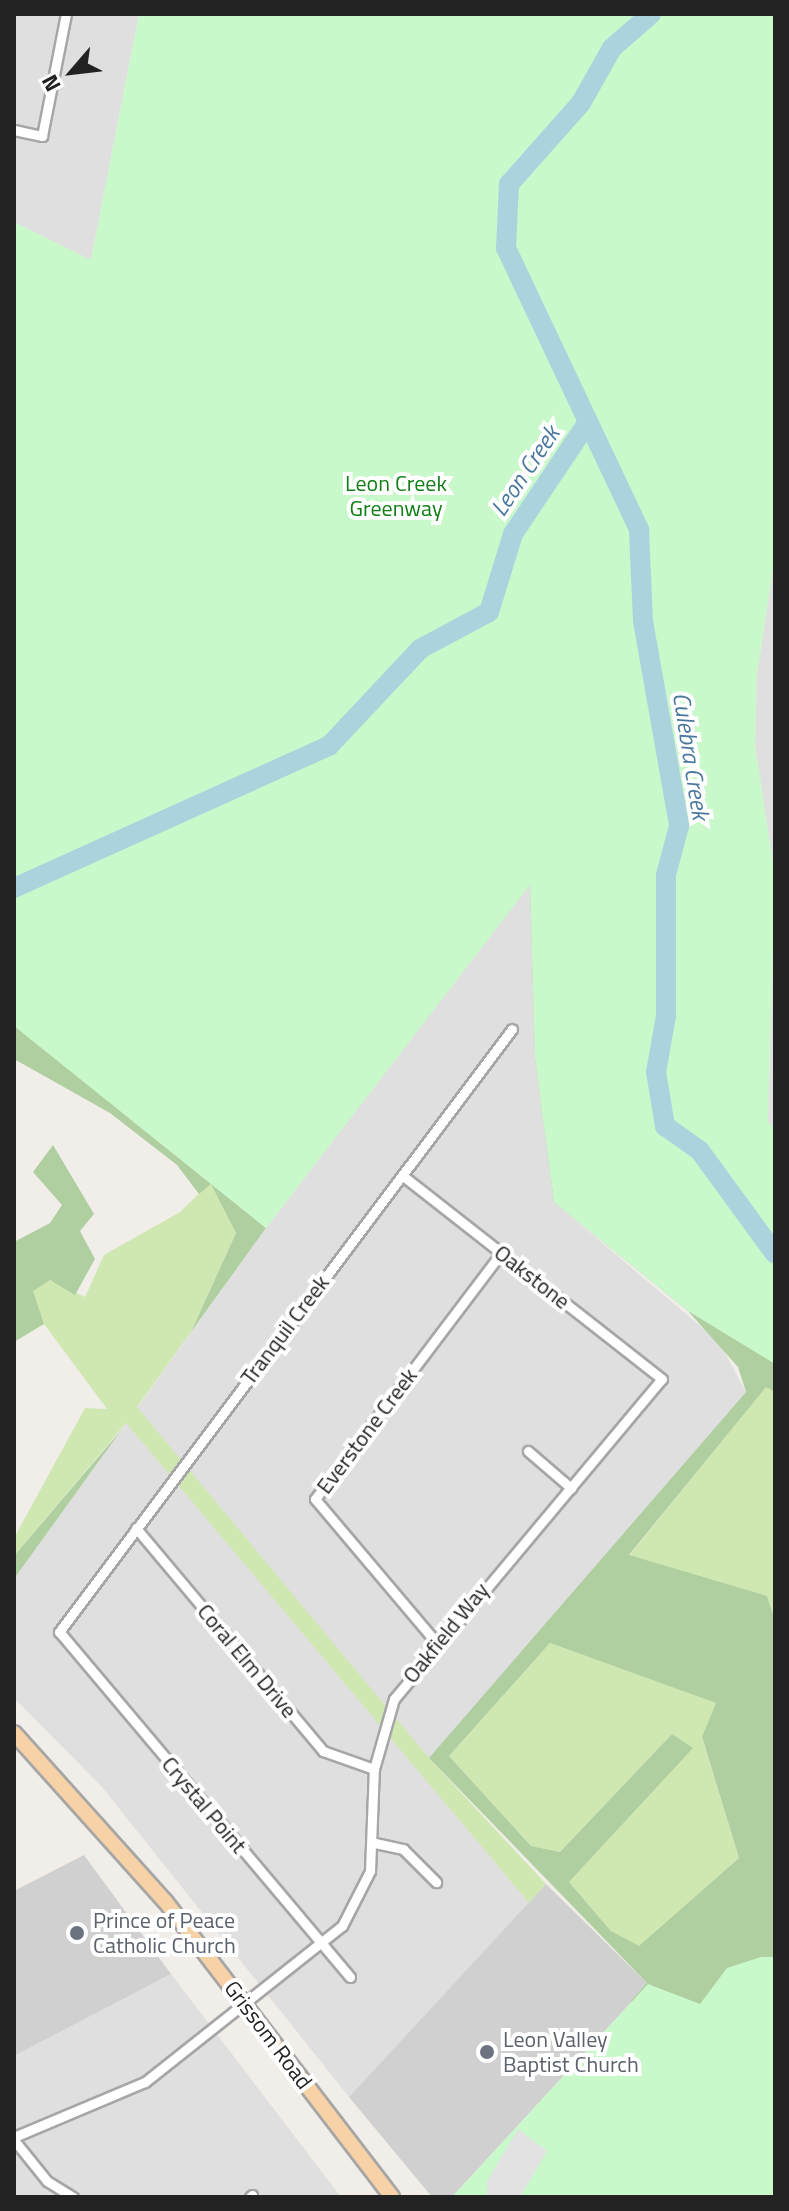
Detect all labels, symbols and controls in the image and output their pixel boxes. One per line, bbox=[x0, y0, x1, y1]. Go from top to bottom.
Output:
north arrow bbox=[32, 32, 112, 112]
text: N bbox=[32, 69, 69, 98]
water label: Leon Creek bbox=[484, 420, 566, 522]
park label: Leon Creek Greenway bbox=[345, 470, 447, 522]
water label: Culebra Creek bbox=[667, 690, 715, 822]
street label: Oakstone bbox=[489, 1239, 575, 1315]
street label: Tranquil Creek bbox=[235, 1270, 335, 1390]
street label: Everstone Creek bbox=[311, 1363, 423, 1499]
street label: Oakfield Way bbox=[397, 1577, 495, 1689]
street label: Coral Elm Drive bbox=[192, 1599, 302, 1723]
street label: Crystal Point bbox=[156, 1751, 252, 1859]
place label: Prince of Peace Catholic Church bbox=[93, 1907, 236, 1958]
marker: Prince of Peace Catholic Church bbox=[68, 1924, 86, 1942]
street label: Grissom Road bbox=[219, 1976, 317, 2094]
place label: Leon Valley Baptist Church bbox=[503, 2026, 639, 2078]
marker: Leon Valley Baptist Church bbox=[478, 2043, 496, 2061]

